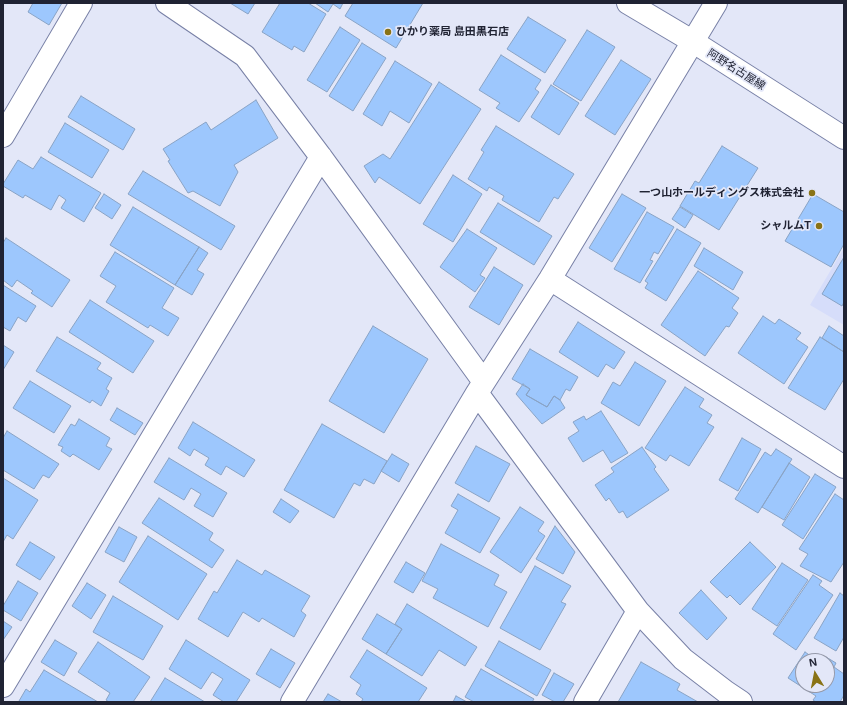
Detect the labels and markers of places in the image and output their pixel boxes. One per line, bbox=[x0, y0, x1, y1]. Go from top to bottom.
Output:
place label: ひかり薬局 島田黒石店 bbox=[396, 25, 509, 39]
marker: ひかり薬局 島田黒石店 bbox=[383, 27, 393, 37]
place label: 一つ山ホールディングス株式会社 bbox=[639, 186, 804, 200]
marker: 一つ山ホールディングス株式会社 bbox=[807, 188, 817, 198]
place label: シャルムT bbox=[760, 219, 811, 233]
marker: シャルムT bbox=[814, 221, 824, 231]

